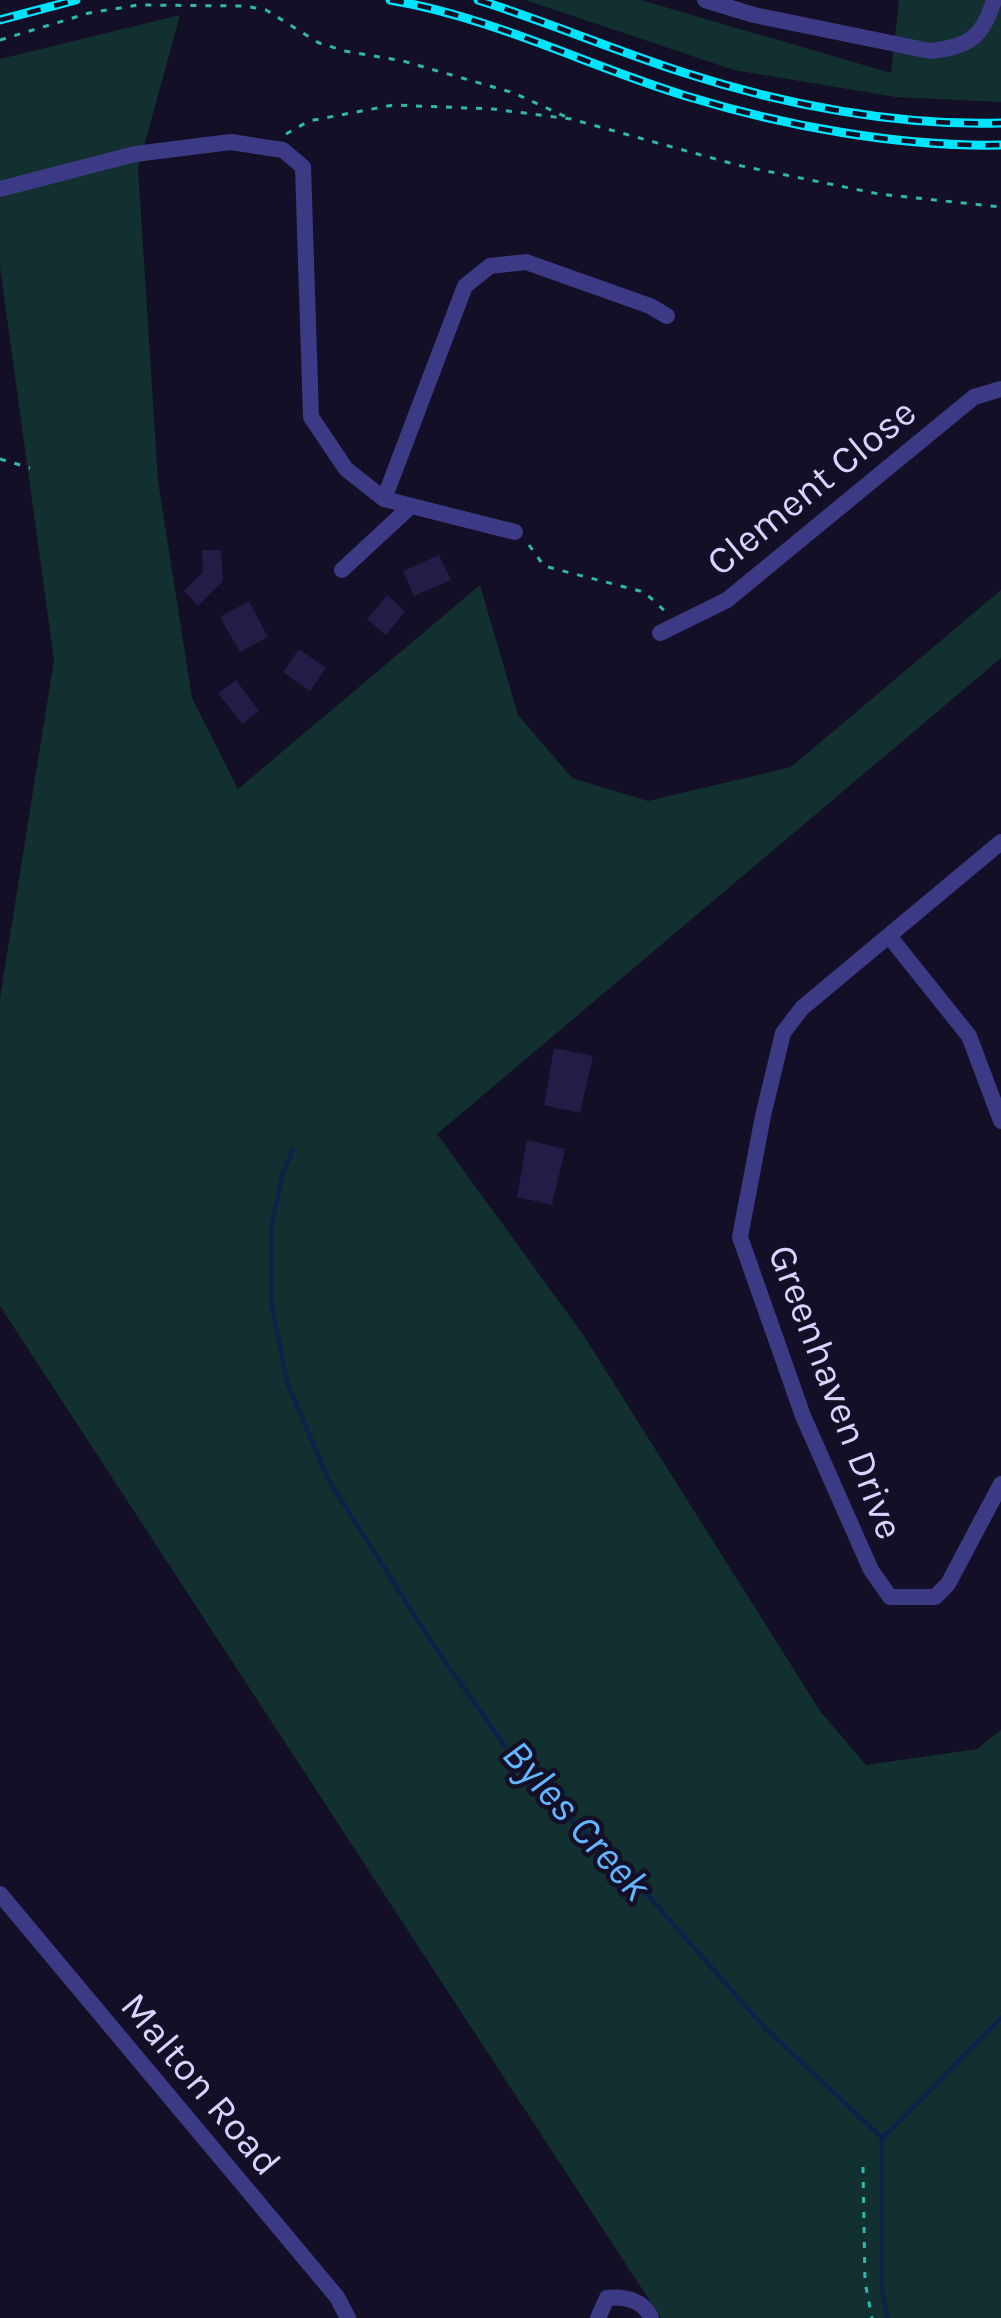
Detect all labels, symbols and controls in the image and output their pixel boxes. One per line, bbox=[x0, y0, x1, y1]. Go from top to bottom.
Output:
street label: Clement Close bbox=[697, 389, 925, 585]
street label: Greenhaven Drive bbox=[759, 1238, 913, 1546]
water label: Byles Creek bbox=[492, 1729, 662, 1911]
street label: Malton Road bbox=[111, 1983, 291, 2185]

